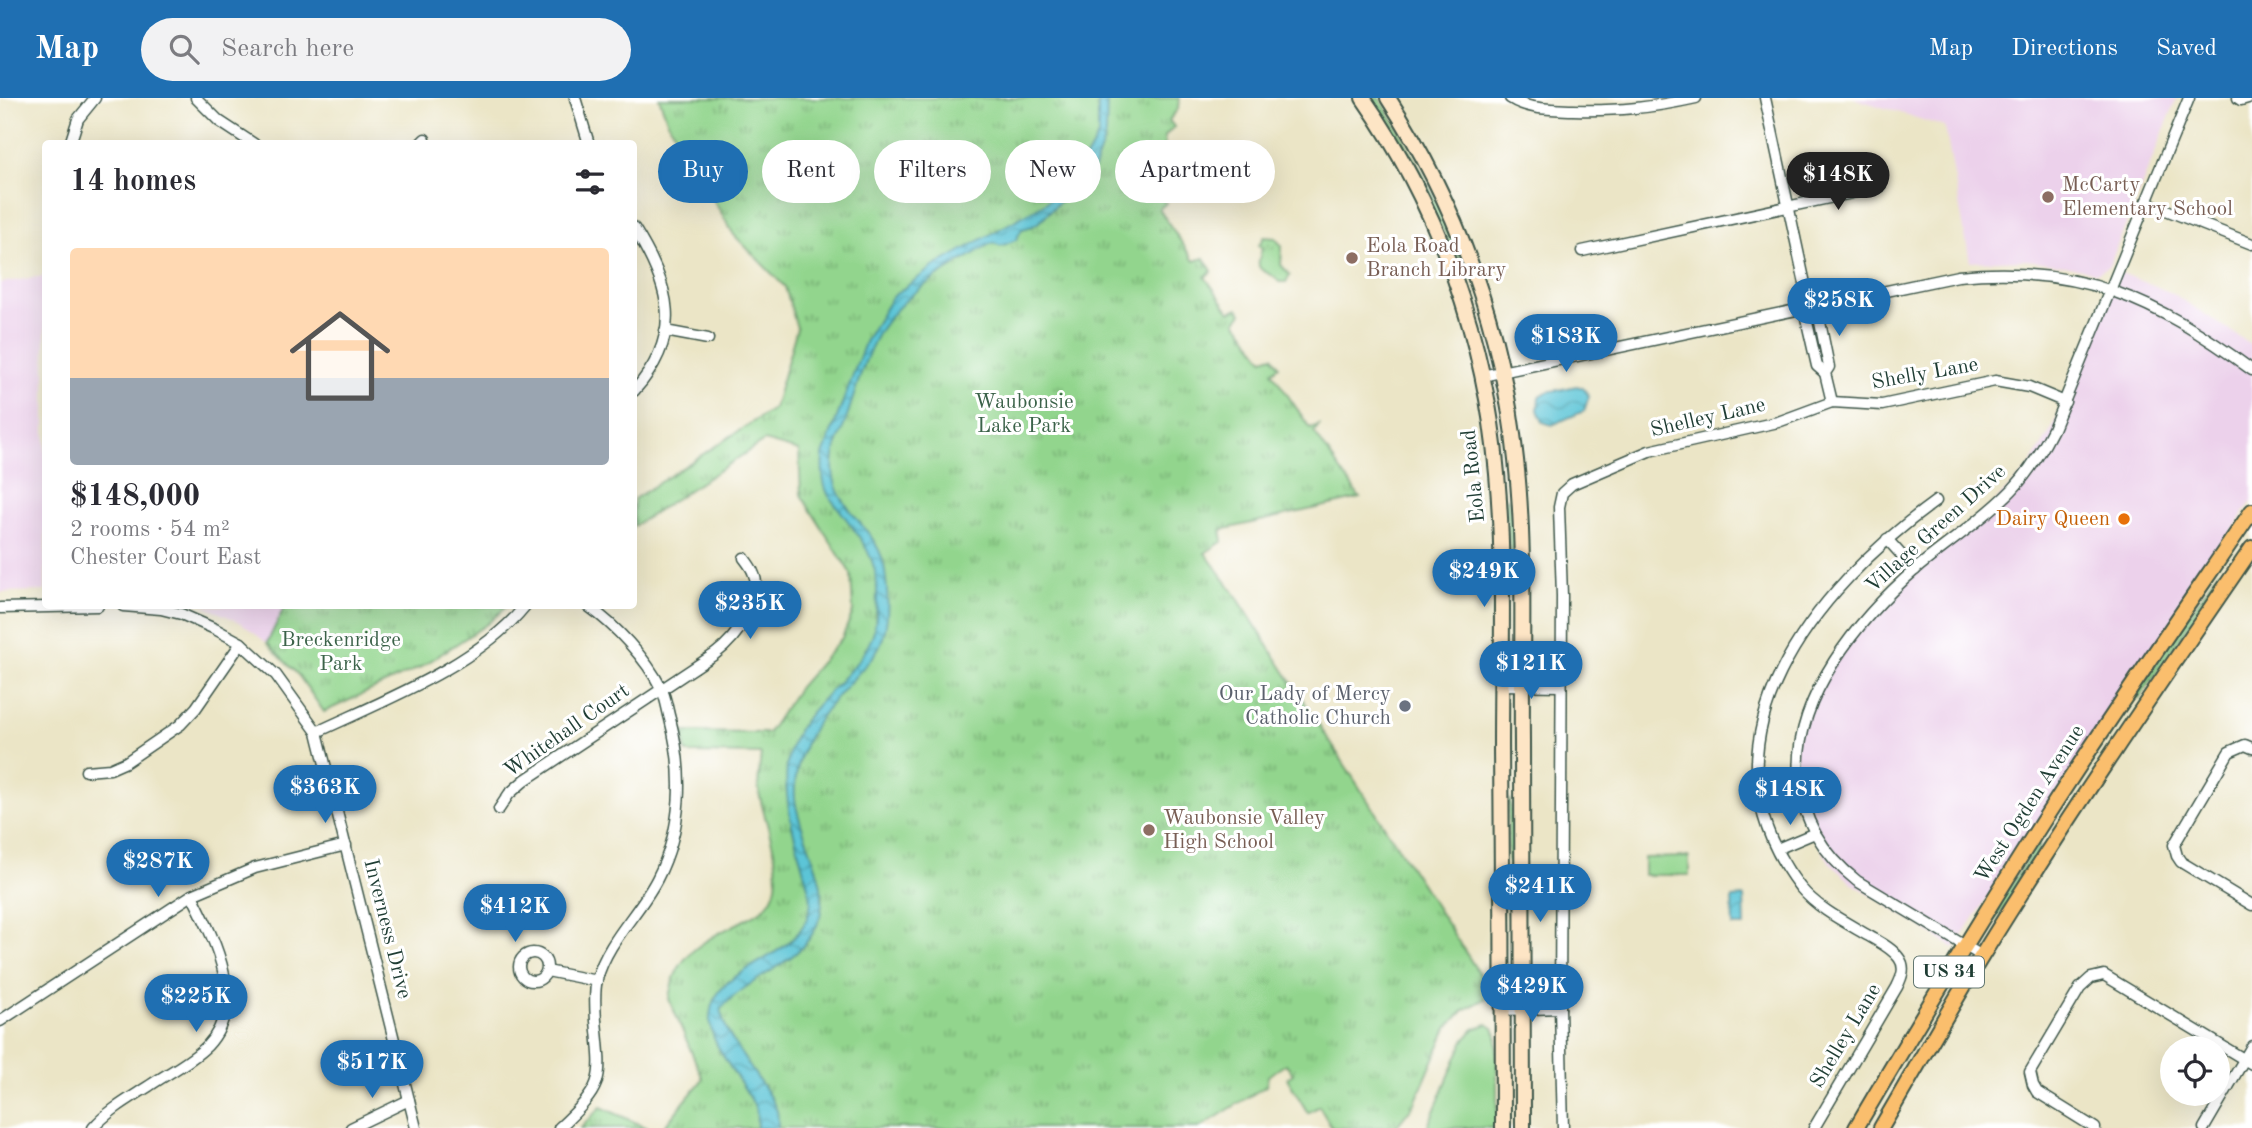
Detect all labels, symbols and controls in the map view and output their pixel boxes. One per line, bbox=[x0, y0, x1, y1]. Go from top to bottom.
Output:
search box bbox=[141, 18, 631, 81]
icon: search bbox=[165, 30, 203, 68]
text: Map bbox=[35, 33, 99, 66]
text: Search here bbox=[221, 36, 354, 62]
text: Map bbox=[1929, 37, 1973, 61]
text: Directions bbox=[2011, 37, 2118, 61]
text: Saved bbox=[2156, 37, 2217, 61]
chip: Buy bbox=[658, 140, 748, 203]
chip: Rent bbox=[762, 140, 860, 203]
chip: Filters bbox=[874, 140, 991, 203]
chip: New bbox=[1005, 140, 1101, 203]
chip: Apartment bbox=[1115, 140, 1275, 203]
pin: $148K bbox=[1789, 152, 1887, 212]
icon: filters bbox=[571, 163, 609, 201]
text: $148K bbox=[1802, 163, 1874, 186]
text: 14 homes bbox=[70, 167, 196, 197]
place label: McCarty Elementary School bbox=[2062, 175, 2233, 220]
marker: McCarty Elementary School bbox=[2040, 189, 2056, 205]
place label: Eola Road Branch Library bbox=[1366, 236, 1507, 281]
marker: Eola Road Branch Library bbox=[1344, 250, 1360, 266]
pin: $258K bbox=[1790, 278, 1888, 338]
text: $258K bbox=[1803, 289, 1875, 312]
icon: home bbox=[277, 293, 403, 419]
pin: $183K bbox=[1517, 314, 1615, 374]
text: $183K bbox=[1530, 325, 1602, 348]
street label: Shelly Lane bbox=[1870, 354, 1980, 394]
park label: Waubonsie Lake Park bbox=[974, 392, 1074, 437]
street label: Shelley Lane bbox=[1648, 395, 1768, 441]
street label: Eola Road bbox=[1459, 428, 1489, 524]
street label: Village Green Drive bbox=[1862, 461, 2010, 597]
text: $148,000 bbox=[70, 482, 200, 512]
place label: Dairy Queen bbox=[1995, 509, 2110, 530]
marker: Dairy Queen bbox=[2116, 511, 2132, 527]
text: 2 rooms · 54 m² bbox=[70, 518, 230, 541]
text: Chester Court East bbox=[70, 546, 261, 569]
pin: $249K bbox=[1435, 550, 1533, 609]
text: $249K bbox=[1448, 560, 1520, 583]
pin: $235K bbox=[701, 582, 799, 641]
text: $235K bbox=[714, 592, 786, 615]
park label: Breckenridge Park bbox=[281, 630, 401, 675]
pin: $121K bbox=[1482, 642, 1580, 701]
text: $121K bbox=[1495, 652, 1567, 675]
street label: Whitehall Court bbox=[501, 680, 633, 782]
place label: Our Lady of Mercy Catholic Church bbox=[1219, 684, 1391, 729]
marker: Our Lady of Mercy Catholic Church bbox=[1397, 698, 1413, 714]
street label: West Ogden Avenue bbox=[1971, 722, 2089, 886]
pin: $363K bbox=[276, 766, 374, 825]
pin: $148K bbox=[1741, 768, 1839, 827]
text: $363K bbox=[289, 776, 361, 799]
text: $148K bbox=[1754, 778, 1826, 801]
place label: Waubonsie Valley High School bbox=[1163, 808, 1325, 853]
marker: Waubonsie Valley High School bbox=[1141, 822, 1157, 838]
pin: $287K bbox=[109, 840, 207, 899]
text: $287K bbox=[122, 850, 194, 873]
street label: Inverness Drive bbox=[359, 857, 415, 1001]
pin: $241K bbox=[1491, 864, 1589, 924]
text: $241K bbox=[1504, 875, 1576, 898]
pin: $412K bbox=[466, 884, 564, 944]
text: $412K bbox=[479, 895, 551, 918]
road number: US 34 bbox=[1914, 957, 1984, 988]
pin: $429K bbox=[1483, 964, 1581, 1024]
pin: $225K bbox=[147, 974, 245, 1034]
text: $429K bbox=[1496, 975, 1568, 998]
street label: Shelley Lane bbox=[1807, 980, 1885, 1092]
text: $225K bbox=[160, 985, 232, 1008]
map controls bbox=[2160, 1036, 2230, 1106]
button: locate bbox=[2160, 1036, 2230, 1106]
pin: $517K bbox=[323, 1040, 421, 1100]
text: $517K bbox=[336, 1051, 408, 1074]

